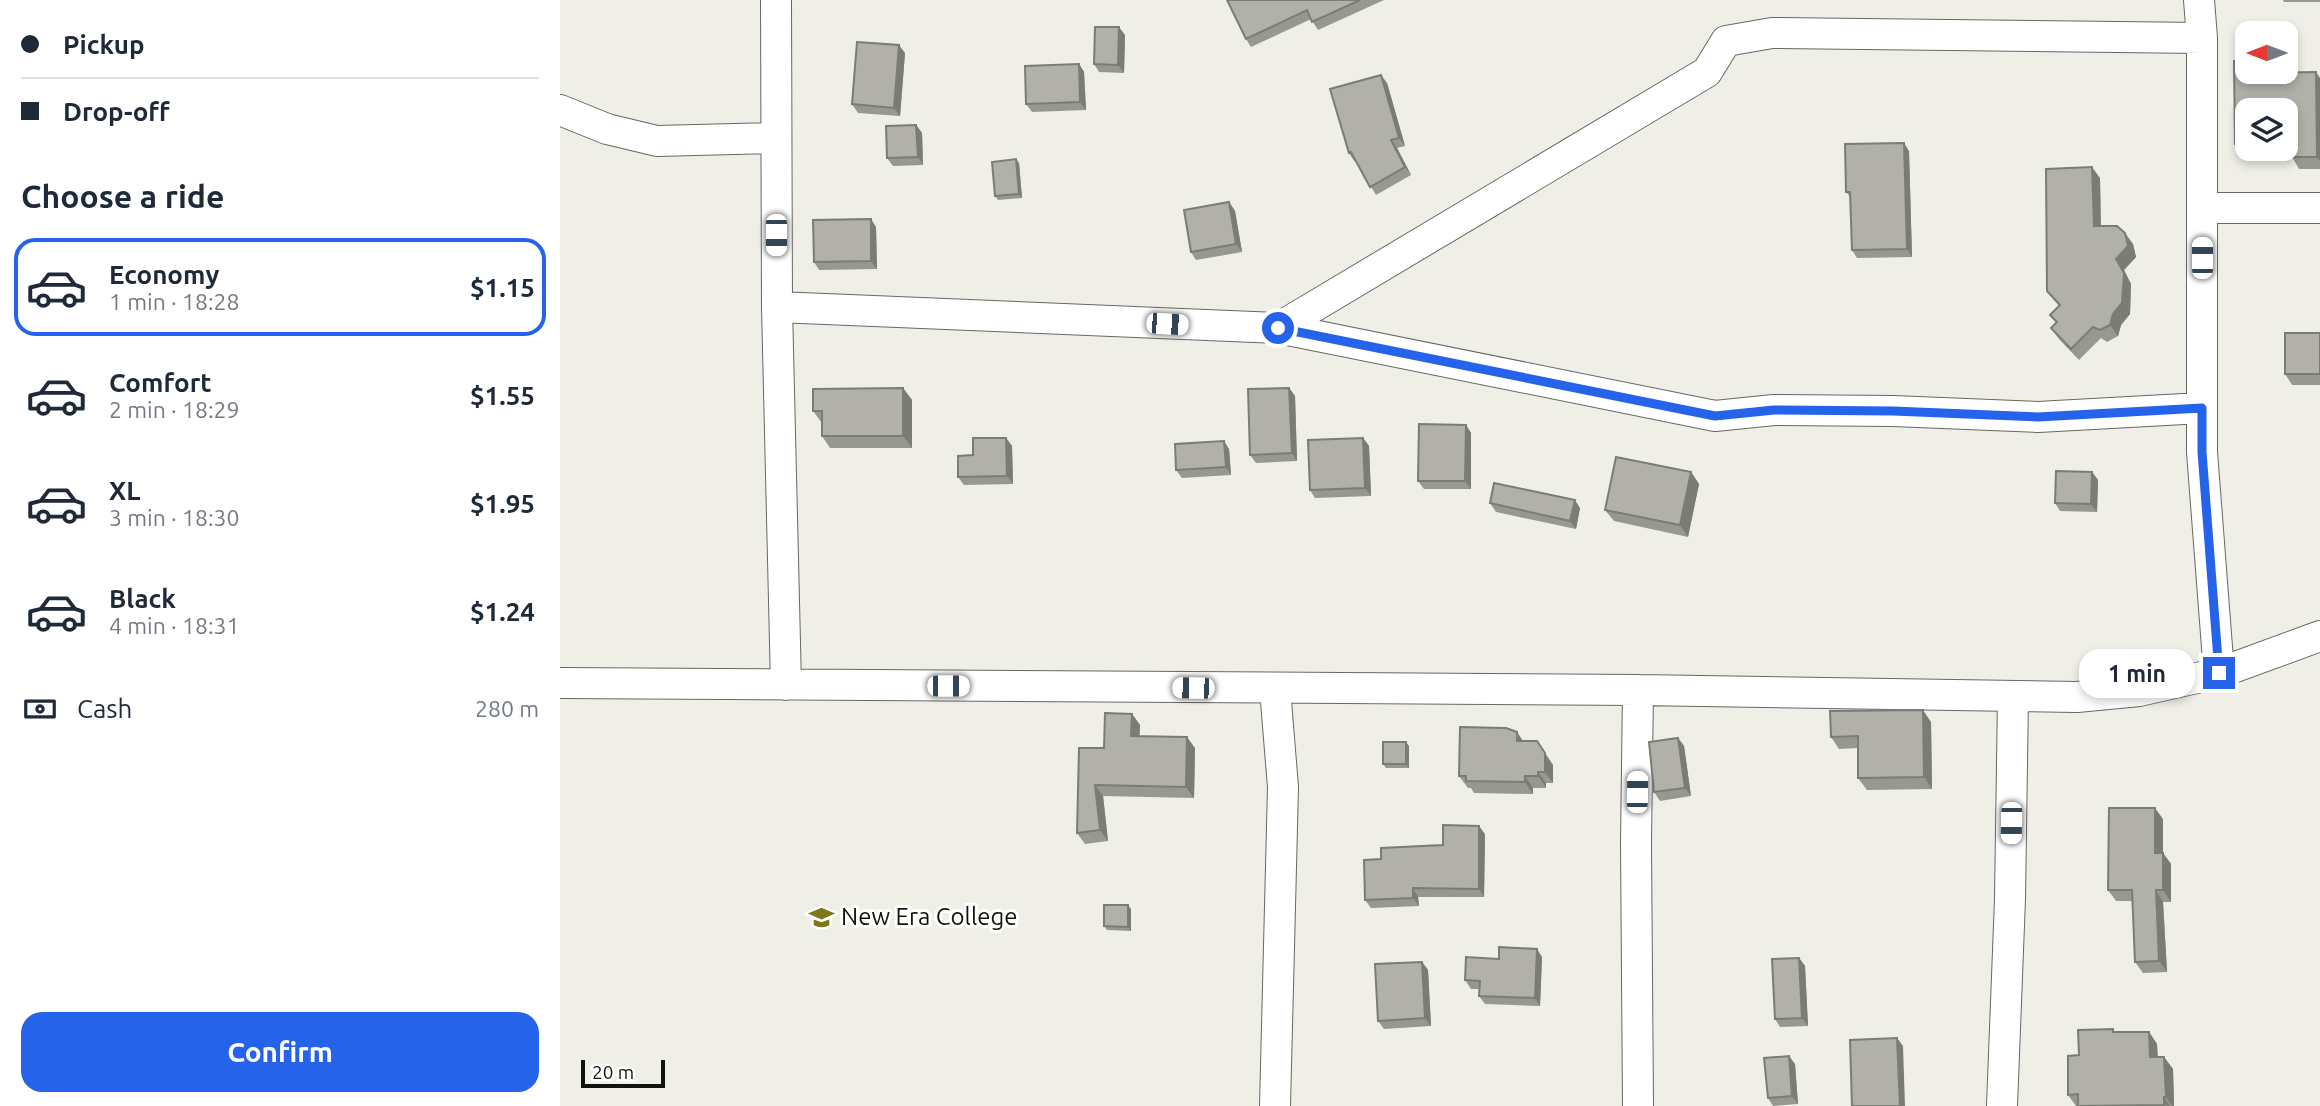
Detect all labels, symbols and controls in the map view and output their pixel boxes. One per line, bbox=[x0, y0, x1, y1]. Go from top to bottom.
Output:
north arrow bbox=[2235, 21, 2298, 84]
map controls bbox=[2235, 21, 2298, 161]
text: Pickup bbox=[63, 30, 145, 59]
text: Drop-off bbox=[63, 97, 170, 126]
button: layers bbox=[2235, 98, 2298, 161]
text: Choose a ride bbox=[21, 178, 224, 214]
car bbox=[766, 214, 787, 256]
car bbox=[2192, 237, 2213, 279]
icon: car bbox=[25, 256, 88, 319]
text: Economy bbox=[109, 260, 219, 289]
text: $1.15 bbox=[470, 273, 535, 302]
text: 1 min · 18:28 bbox=[109, 289, 240, 314]
car bbox=[1146, 312, 1189, 336]
route start bbox=[1262, 312, 1294, 344]
icon: car bbox=[25, 364, 88, 427]
text: Comfort bbox=[109, 368, 212, 397]
text: $1.55 bbox=[470, 381, 535, 410]
text: 2 min · 18:29 bbox=[109, 397, 240, 422]
icon: car bbox=[25, 472, 88, 535]
text: XL bbox=[109, 476, 140, 505]
text: $1.95 bbox=[470, 489, 535, 518]
text: 3 min · 18:30 bbox=[109, 505, 240, 530]
icon: car bbox=[25, 580, 88, 643]
text: Black bbox=[109, 584, 176, 613]
text: $1.24 bbox=[470, 597, 535, 626]
text: 4 min · 18:31 bbox=[109, 613, 240, 638]
callout: 1 min bbox=[2079, 648, 2194, 698]
route end bbox=[2203, 657, 2235, 689]
text: 1 min bbox=[2108, 661, 2166, 686]
car bbox=[928, 676, 970, 697]
car bbox=[1172, 677, 1215, 699]
icon: cash bbox=[21, 690, 59, 728]
text: Cash bbox=[77, 694, 132, 723]
text: 280 m bbox=[475, 696, 539, 721]
car bbox=[1627, 771, 1648, 813]
car bbox=[2001, 802, 2022, 844]
school or university icon: New Era College bbox=[807, 903, 835, 931]
place label: New Era College bbox=[841, 903, 1017, 930]
button: Confirm bbox=[21, 1012, 539, 1092]
scale bar bbox=[581, 1057, 665, 1089]
text: 20 m bbox=[592, 1061, 634, 1083]

